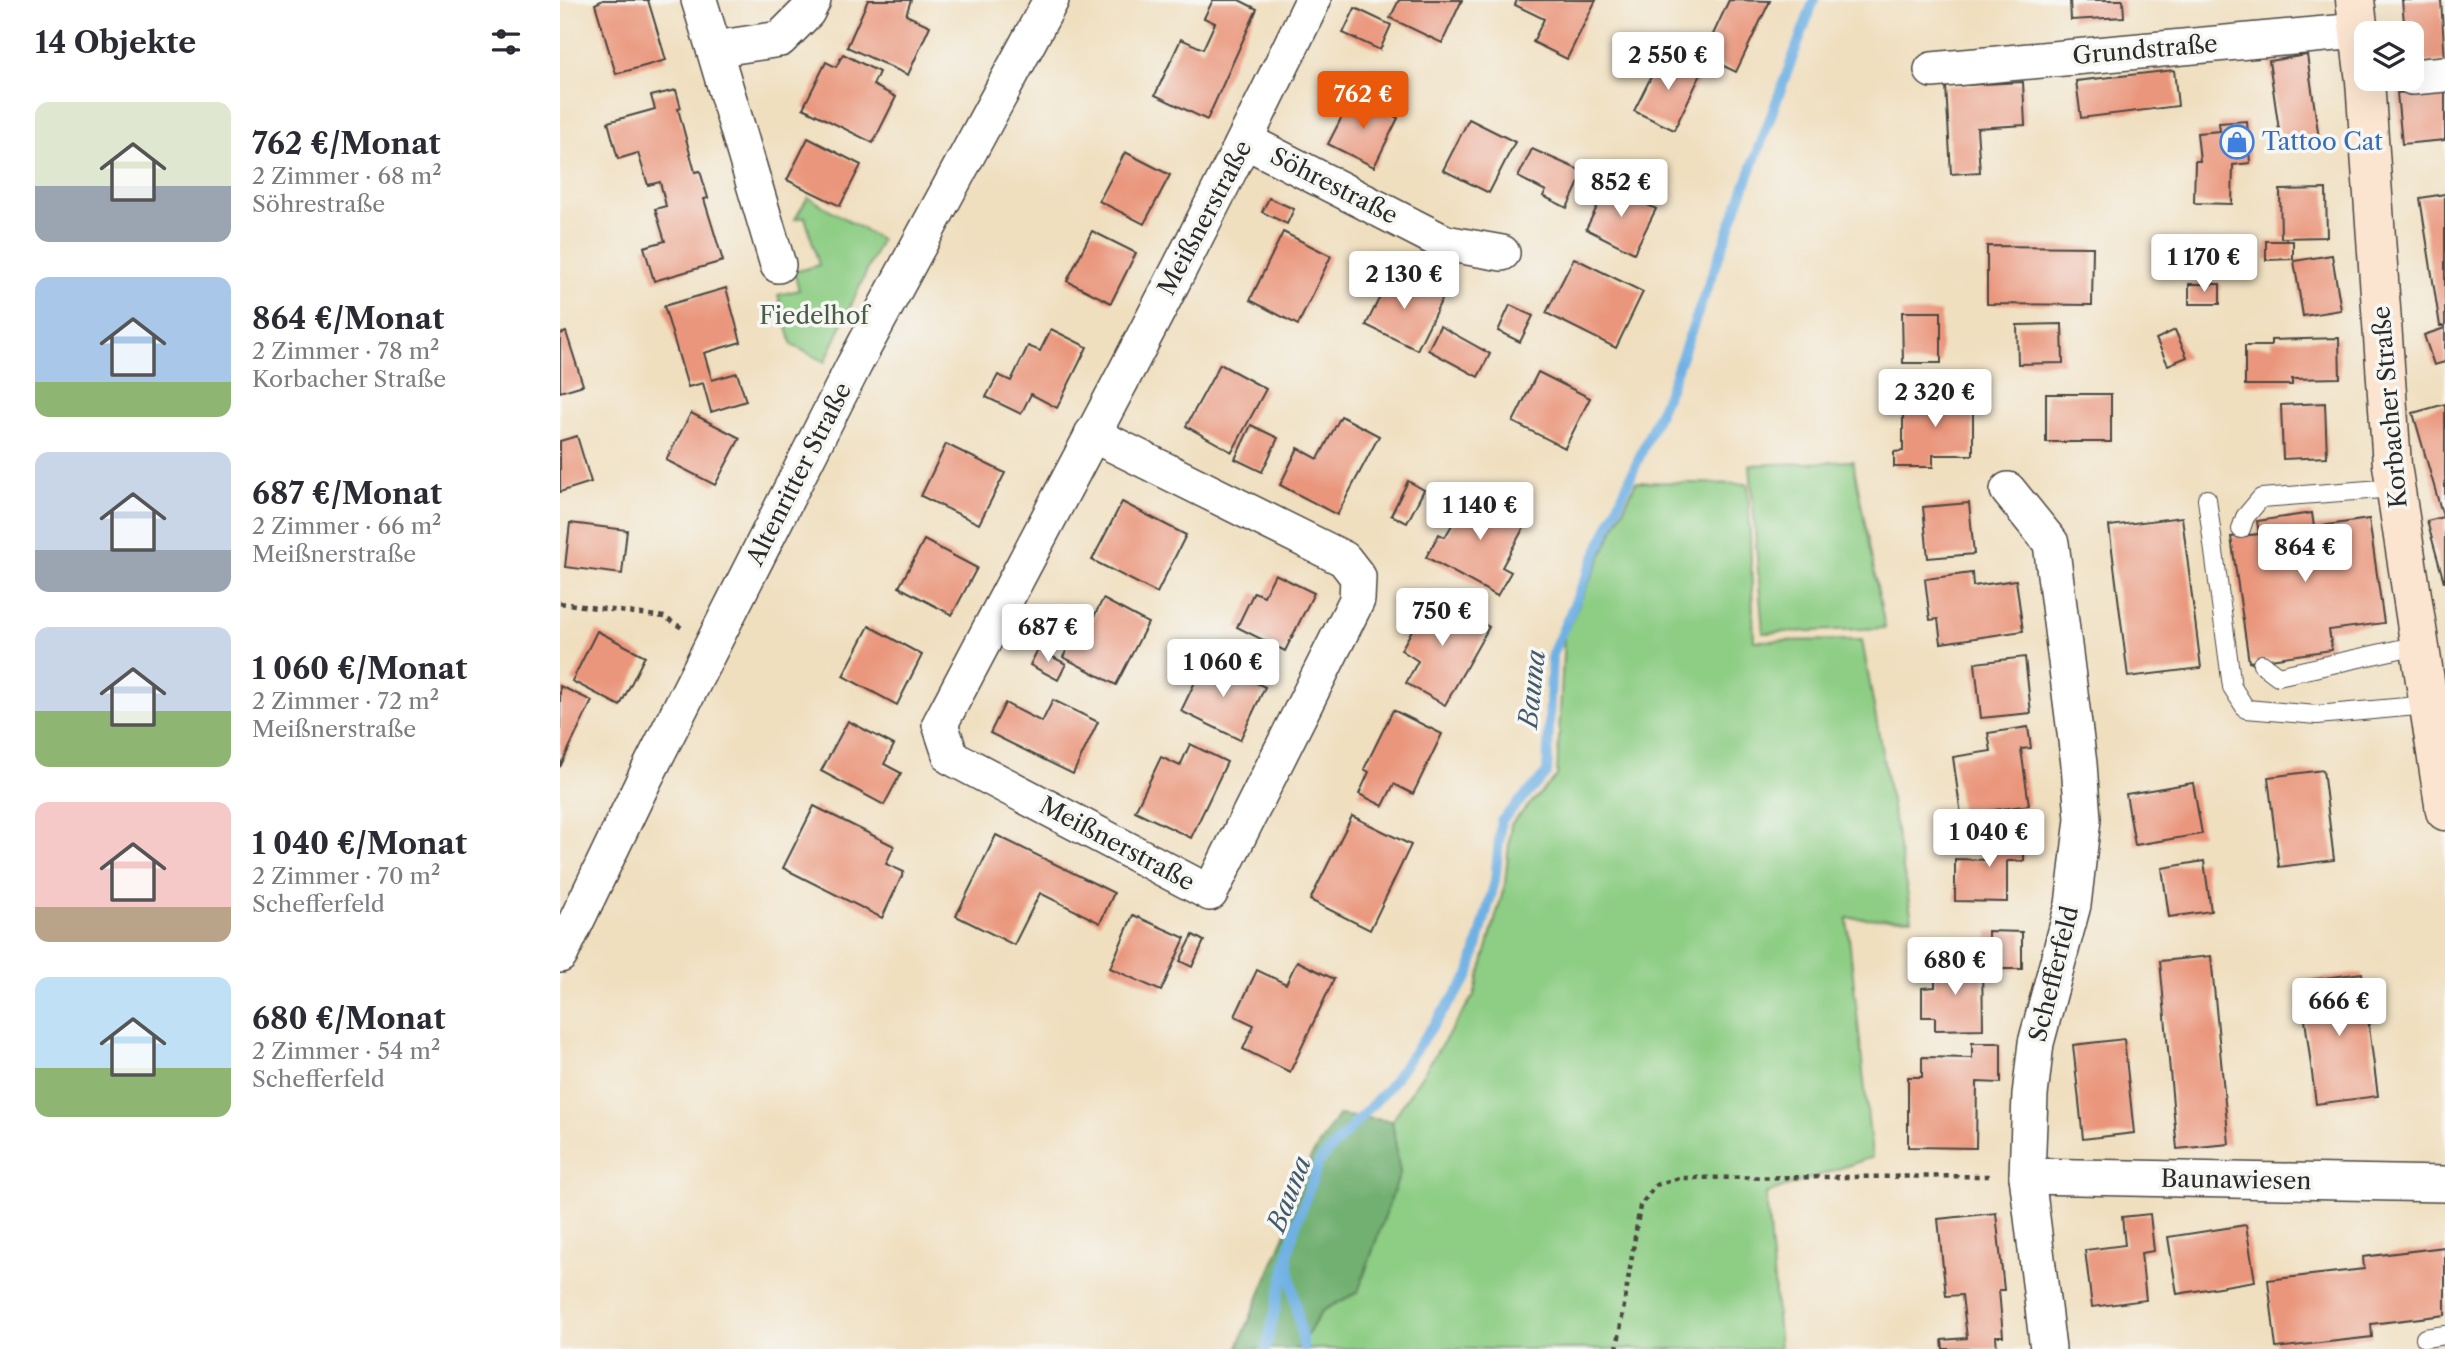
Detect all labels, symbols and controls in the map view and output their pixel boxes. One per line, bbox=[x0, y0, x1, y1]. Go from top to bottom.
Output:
map controls bbox=[2354, 21, 2424, 91]
button: layers bbox=[2354, 21, 2424, 91]
icon: filters bbox=[487, 23, 525, 61]
text: 14 Objekte bbox=[35, 24, 196, 61]
street label: Grundstraße bbox=[2071, 29, 2219, 70]
pin: 2 550 € bbox=[1603, 32, 1733, 92]
text: 2 550 € bbox=[1628, 41, 1708, 69]
pin: 762 € bbox=[1314, 72, 1412, 131]
text: 762 € bbox=[1333, 80, 1393, 108]
shop icon: Tattoo Cat bbox=[2218, 123, 2256, 161]
text: 762 €/Monat bbox=[252, 125, 441, 162]
place label: Tattoo Cat bbox=[2262, 127, 2383, 156]
icon: home bbox=[91, 130, 175, 214]
street label: Meißnerstraße bbox=[1152, 135, 1258, 300]
street label: Söhrestraße bbox=[1266, 141, 1403, 230]
pin: 852 € bbox=[1572, 160, 1670, 219]
text: 2 Zimmer · 68 m² bbox=[252, 162, 442, 190]
text: 852 € bbox=[1591, 168, 1651, 196]
text: Söhrestraße bbox=[252, 190, 385, 218]
pin: 1 170 € bbox=[2139, 234, 2269, 294]
text: 1 170 € bbox=[2167, 243, 2241, 271]
pin: 2 130 € bbox=[1339, 252, 1469, 311]
text: 2 130 € bbox=[1365, 260, 1443, 288]
text: 864 €/Monat bbox=[252, 300, 444, 337]
park label: Fiedelhof bbox=[759, 301, 871, 330]
icon: home bbox=[91, 305, 175, 389]
street label: Korbacher Straße bbox=[2366, 305, 2413, 509]
text: 2 Zimmer · 78 m² bbox=[252, 337, 439, 365]
text: Korbacher Straße bbox=[252, 365, 446, 393]
pin: 2 320 € bbox=[1870, 370, 2000, 429]
street label: Altenritter Straße bbox=[739, 377, 857, 571]
text: 2 320 € bbox=[1895, 378, 1975, 406]
text: 687 €/Monat bbox=[252, 475, 442, 512]
icon: home bbox=[91, 480, 175, 564]
pin: 1 140 € bbox=[1415, 482, 1545, 542]
text: 1 140 € bbox=[1442, 491, 1518, 519]
text: 2 Zimmer · 66 m² bbox=[252, 512, 441, 540]
pin: 864 € bbox=[2256, 524, 2354, 584]
text: 864 € bbox=[2274, 533, 2336, 561]
text: Meißnerstraße bbox=[252, 540, 416, 568]
pin: 750 € bbox=[1393, 588, 1491, 648]
text: 750 € bbox=[1412, 597, 1472, 625]
pin: 687 € bbox=[999, 604, 1097, 664]
text: 687 € bbox=[1018, 613, 1078, 641]
pin: 1 060 € bbox=[1158, 640, 1288, 699]
text: 1 060 € bbox=[1183, 648, 1263, 676]
water label: Bauna bbox=[1512, 648, 1552, 732]
text: 1 060 €/Monat bbox=[252, 650, 467, 687]
icon: home bbox=[91, 655, 175, 739]
text: 2 Zimmer · 72 m² bbox=[252, 687, 439, 715]
text: Meißnerstraße bbox=[252, 715, 416, 743]
street label: Meißnerstraße bbox=[1035, 791, 1200, 897]
pin: 1 040 € bbox=[1924, 810, 2054, 869]
text: 1 040 € bbox=[1949, 818, 2029, 846]
text: 1 040 €/Monat bbox=[252, 825, 467, 862]
icon: home bbox=[91, 830, 175, 914]
text: 2 Zimmer · 70 m² bbox=[252, 862, 440, 890]
text: Schefferfeld bbox=[252, 890, 385, 918]
street label: Schefferfeld bbox=[2023, 903, 2084, 1045]
pin: 680 € bbox=[1906, 937, 2004, 997]
text: 680 € bbox=[1924, 946, 1986, 974]
pin: 666 € bbox=[2290, 978, 2388, 1038]
text: 666 € bbox=[2308, 987, 2370, 1015]
text: 680 €/Monat bbox=[252, 1000, 446, 1037]
icon: home bbox=[91, 1005, 175, 1089]
text: 2 Zimmer · 54 m² bbox=[252, 1037, 440, 1065]
text: Schefferfeld bbox=[252, 1065, 385, 1093]
water label: Bauna bbox=[1259, 1151, 1318, 1238]
street label: Baunawiesen bbox=[2160, 1164, 2312, 1195]

